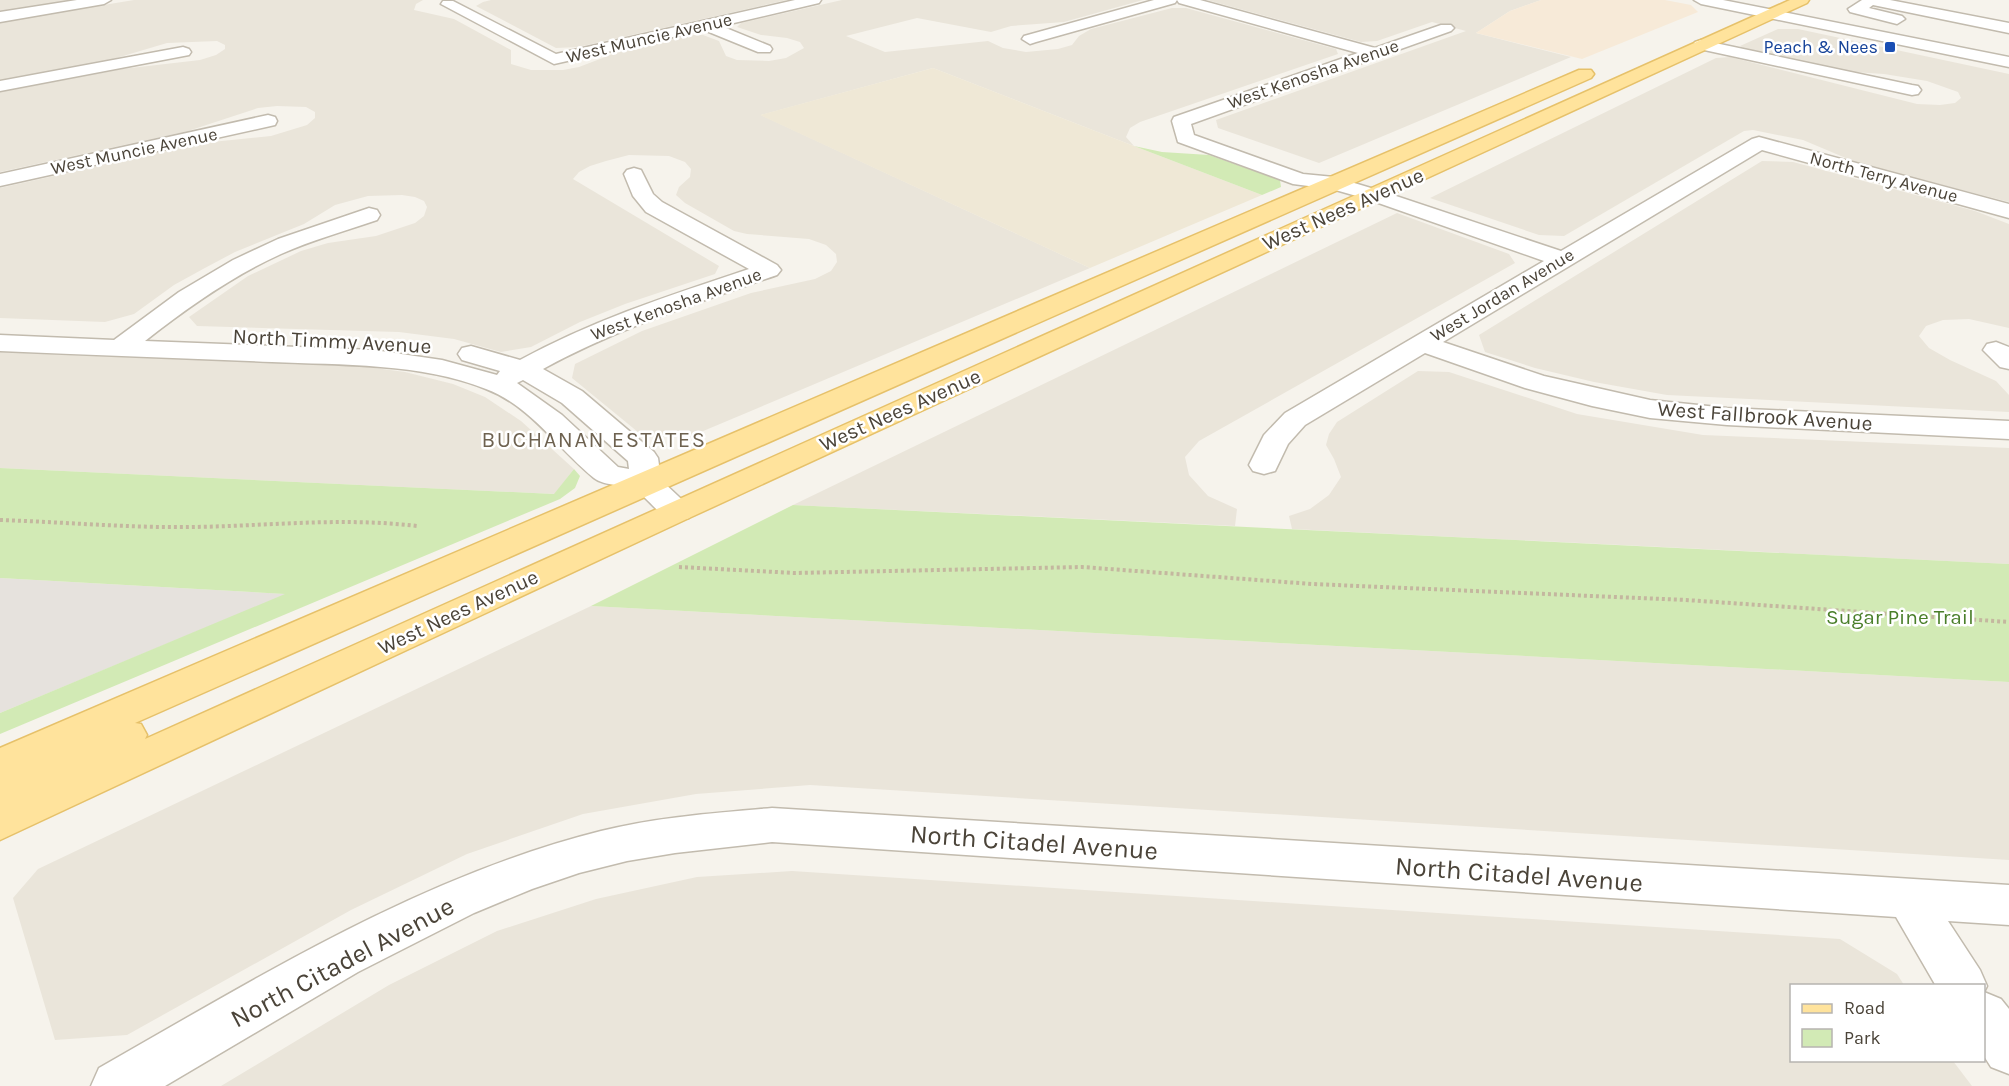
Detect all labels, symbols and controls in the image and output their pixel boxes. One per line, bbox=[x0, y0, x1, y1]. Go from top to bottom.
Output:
street label: West Muncie Avenue bbox=[564, 8, 734, 68]
street label: West Kenosha Avenue bbox=[1224, 34, 1402, 114]
place label: Peach & Nees bbox=[1763, 36, 1878, 58]
marker: Peach & Nees bbox=[1883, 40, 1897, 54]
street label: West Muncie Avenue bbox=[49, 123, 219, 179]
street label: North Terry Avenue bbox=[1808, 147, 1960, 207]
street label: West Nees Avenue bbox=[1259, 163, 1427, 255]
street label: West Jordan Avenue bbox=[1426, 243, 1578, 347]
street label: West Kenosha Avenue bbox=[588, 263, 764, 345]
street label: North Timmy Avenue bbox=[232, 324, 432, 358]
street label: West Nees Avenue bbox=[816, 364, 984, 456]
street label: West Fallbrook Avenue bbox=[1657, 397, 1873, 435]
district label: BUCHANAN ESTATES bbox=[481, 427, 707, 453]
street label: West Nees Avenue bbox=[374, 564, 542, 660]
park label: Sugar Pine Trail bbox=[1826, 605, 1974, 629]
street label: North Citadel Avenue bbox=[909, 818, 1159, 867]
street label: North Citadel Avenue bbox=[1394, 850, 1644, 899]
street label: North Citadel Avenue bbox=[225, 890, 459, 1034]
legend bbox=[1790, 984, 1985, 1062]
text: Road bbox=[1844, 997, 1885, 1019]
text: Park bbox=[1844, 1027, 1881, 1049]

